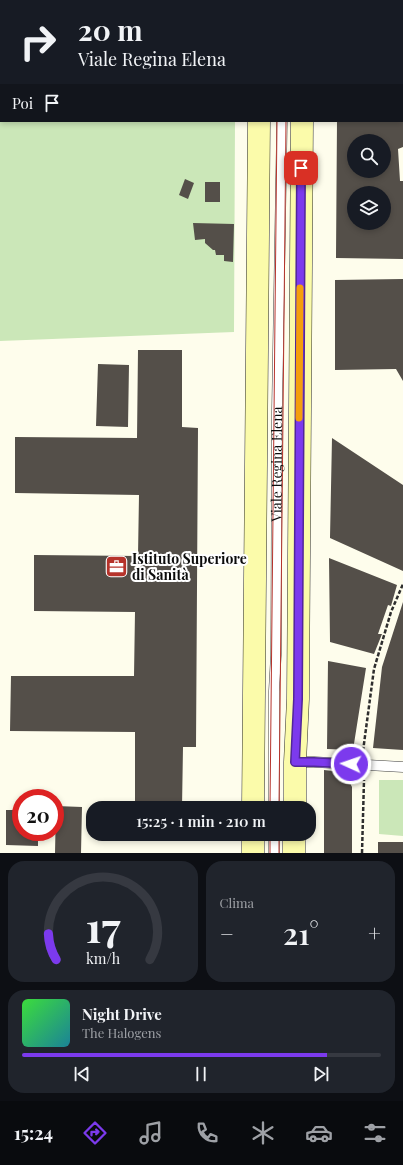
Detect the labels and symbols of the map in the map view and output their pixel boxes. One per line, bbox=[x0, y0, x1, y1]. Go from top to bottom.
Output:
pin bbox=[284, 151, 318, 185]
street label: Viale Regina Elena bbox=[267, 406, 286, 523]
place label: Istituto Superiore di Sanità bbox=[132, 549, 247, 584]
office icon: Istituto Superiore di Sanità bbox=[103, 554, 129, 580]
position arrow bbox=[330, 743, 372, 785]
speed limit sign: 20 bbox=[12, 789, 64, 841]

